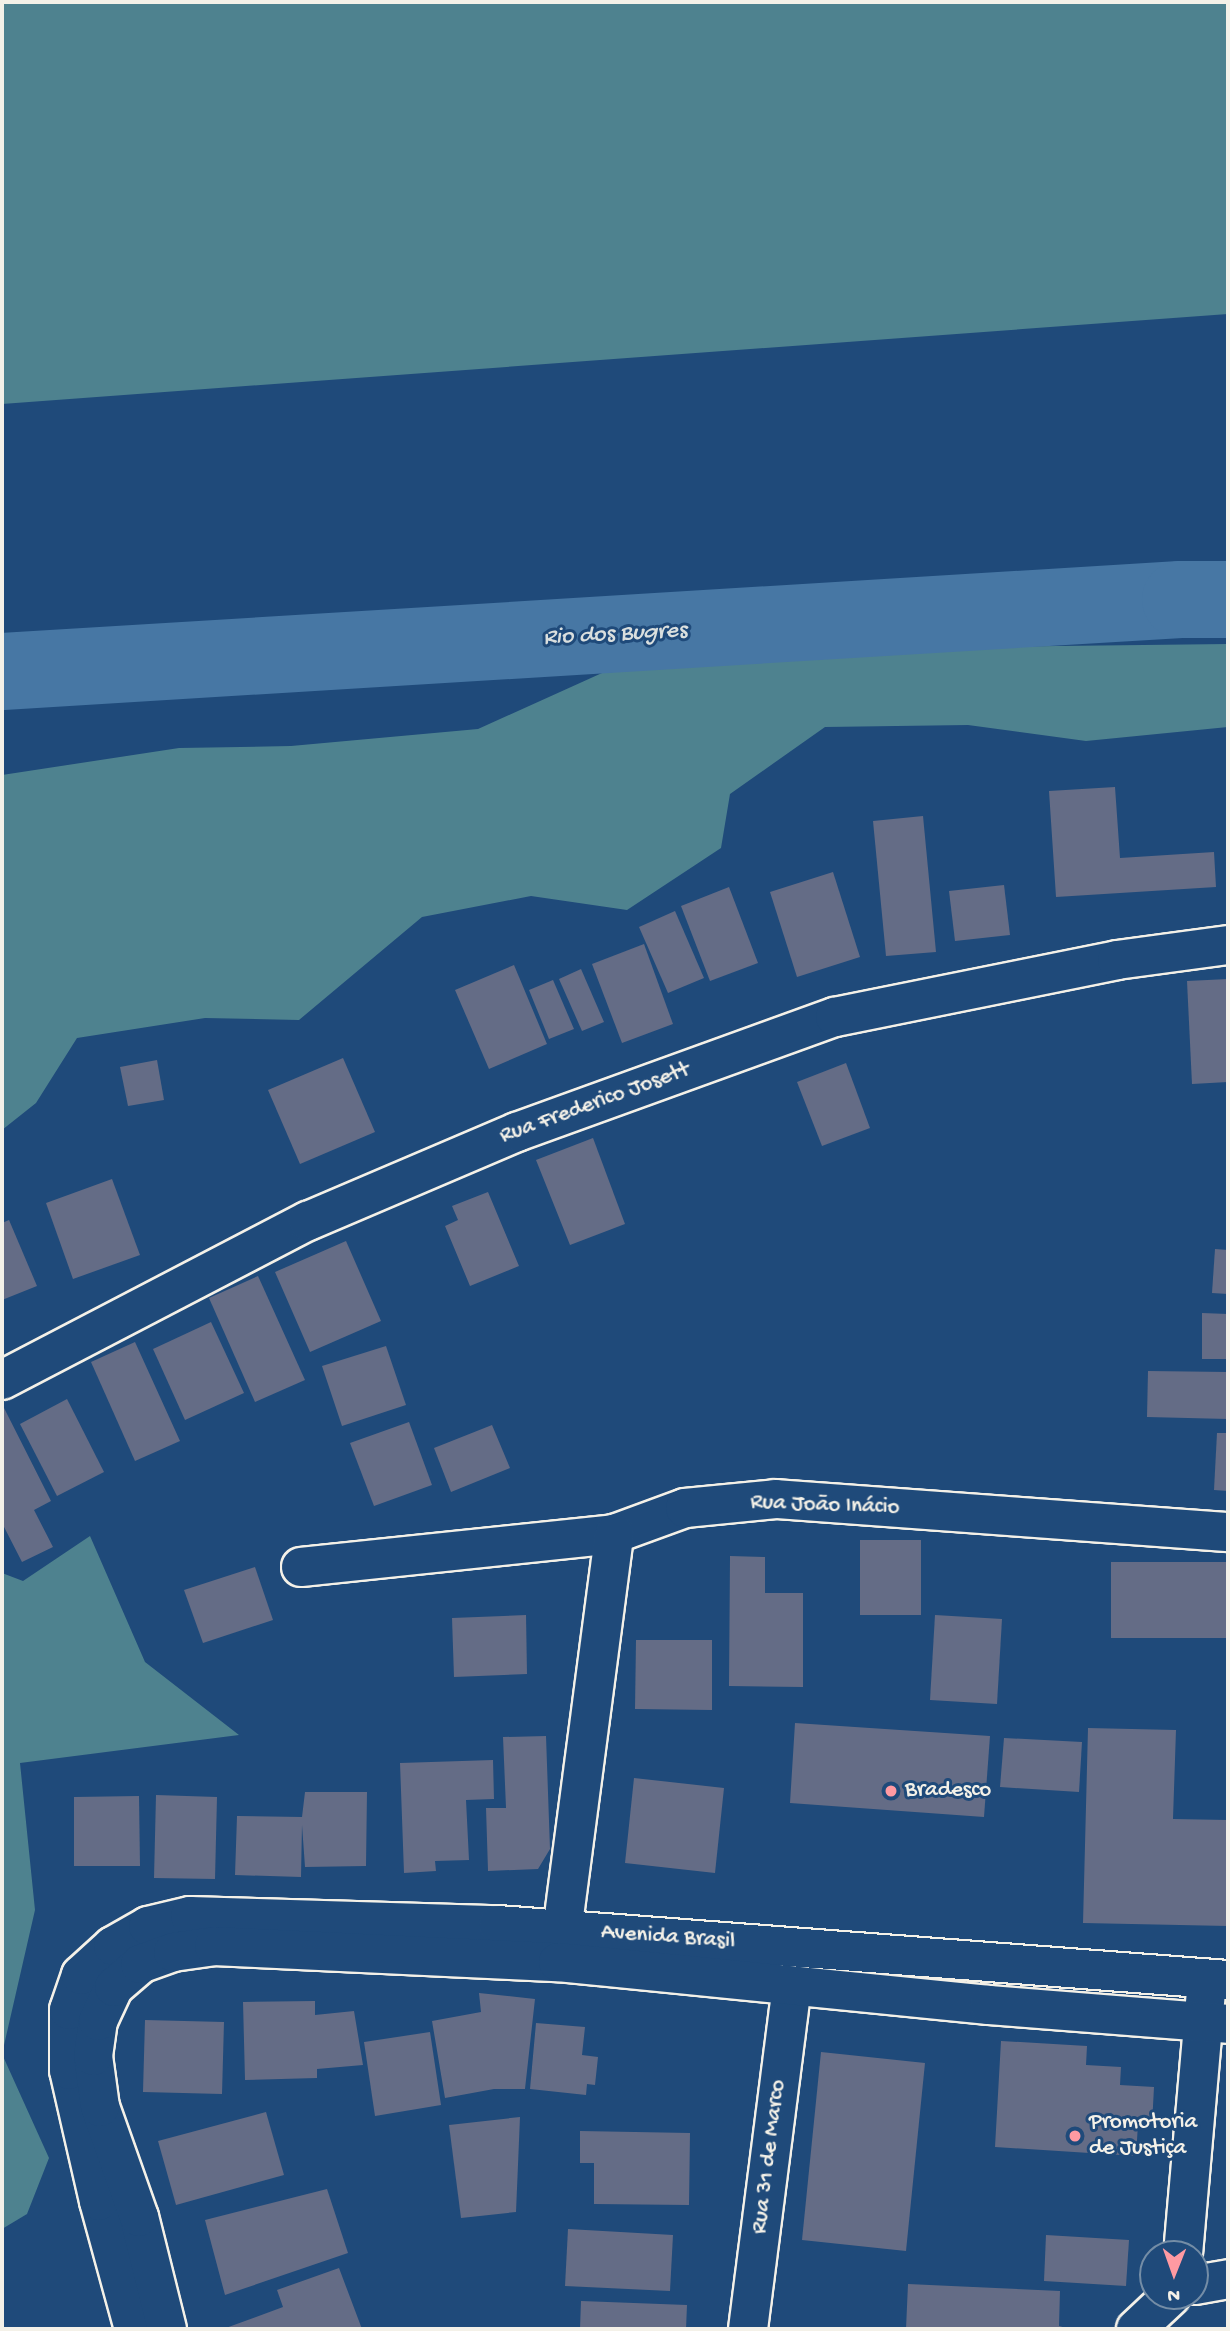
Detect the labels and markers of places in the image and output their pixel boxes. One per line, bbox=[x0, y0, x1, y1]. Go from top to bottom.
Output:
place label: Bradesco bbox=[905, 1777, 991, 1805]
marker: Bradesco bbox=[883, 1783, 899, 1799]
place label: Promotoria de Justiça bbox=[1089, 2109, 1197, 2163]
marker: Promotoria de Justiça bbox=[1067, 2128, 1083, 2144]

